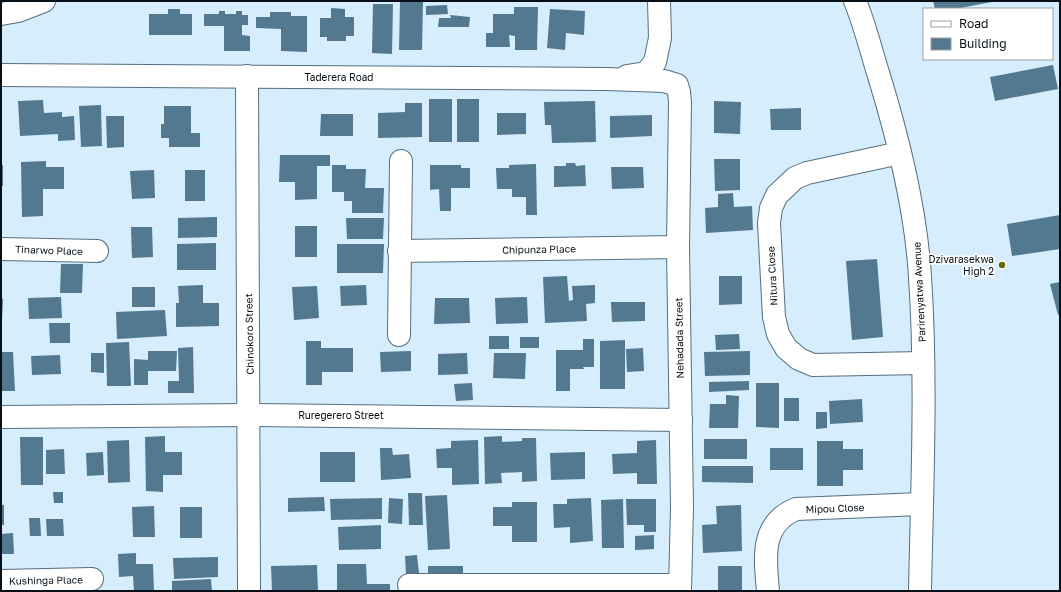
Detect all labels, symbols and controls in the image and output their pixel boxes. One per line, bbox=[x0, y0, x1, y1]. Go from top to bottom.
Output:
legend bbox=[923, 8, 1053, 60]
text: Road bbox=[959, 16, 988, 31]
text: Building bbox=[959, 36, 1007, 51]
street label: Taderera Road bbox=[305, 71, 373, 83]
street label: Parirenyatwa Avenue bbox=[910, 241, 928, 343]
street label: Chipunza Place bbox=[502, 242, 576, 256]
street label: Tinarwo Place bbox=[15, 243, 83, 257]
street label: Nitura Close bbox=[764, 246, 780, 306]
place label: Dzivarasekwa High 2 bbox=[929, 253, 994, 277]
marker: Dzivarasekwa High 2 bbox=[997, 260, 1007, 270]
street label: Chinokoro Street bbox=[242, 293, 256, 375]
street label: Nehadada Street bbox=[672, 297, 686, 379]
street label: Ruregerero Street bbox=[298, 409, 384, 421]
street label: Mipou Close bbox=[805, 501, 865, 515]
street label: Kushinga Place bbox=[9, 573, 83, 587]

